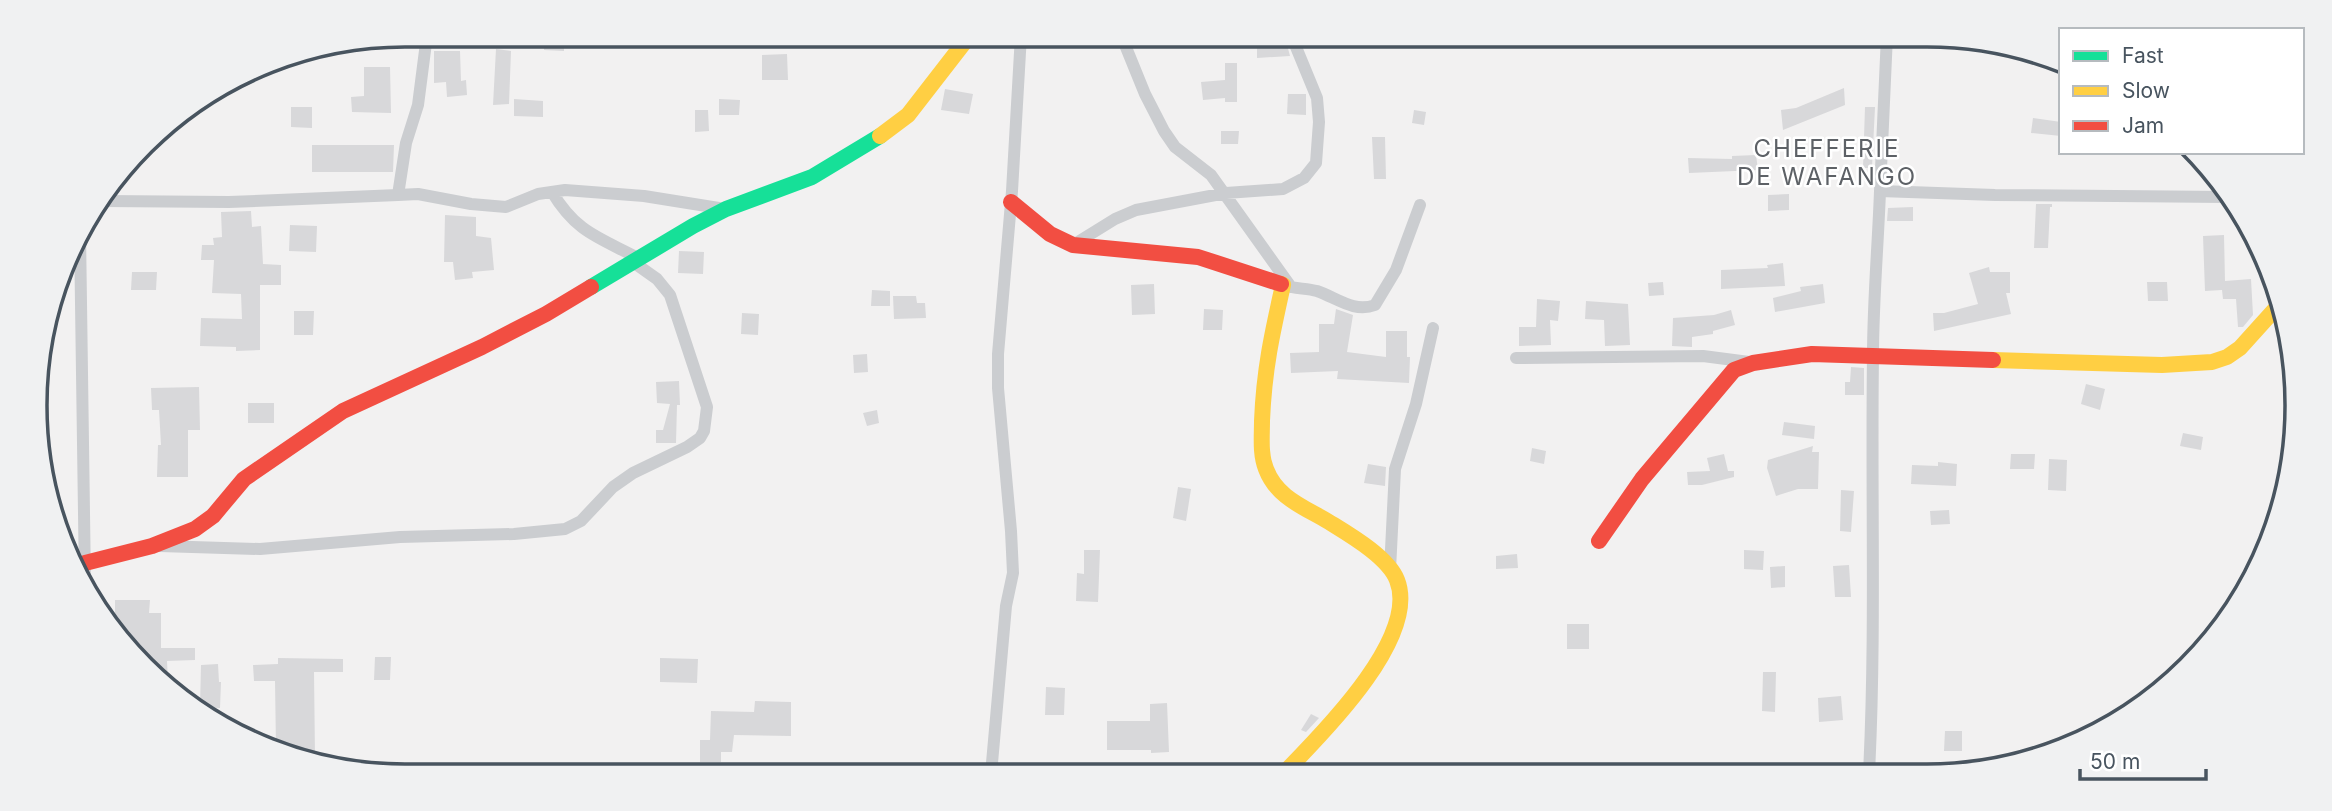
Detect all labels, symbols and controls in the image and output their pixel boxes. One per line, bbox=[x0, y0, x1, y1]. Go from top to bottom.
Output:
legend bbox=[2059, 28, 2304, 154]
text: Fast bbox=[2122, 43, 2164, 68]
text: Slow bbox=[2122, 78, 2170, 103]
text: Jam bbox=[2122, 113, 2164, 138]
district label: CHEFFERIE DE WAFANGO bbox=[1737, 134, 1917, 191]
scale bar bbox=[2080, 738, 2206, 782]
text: 50 m bbox=[2090, 749, 2140, 774]

